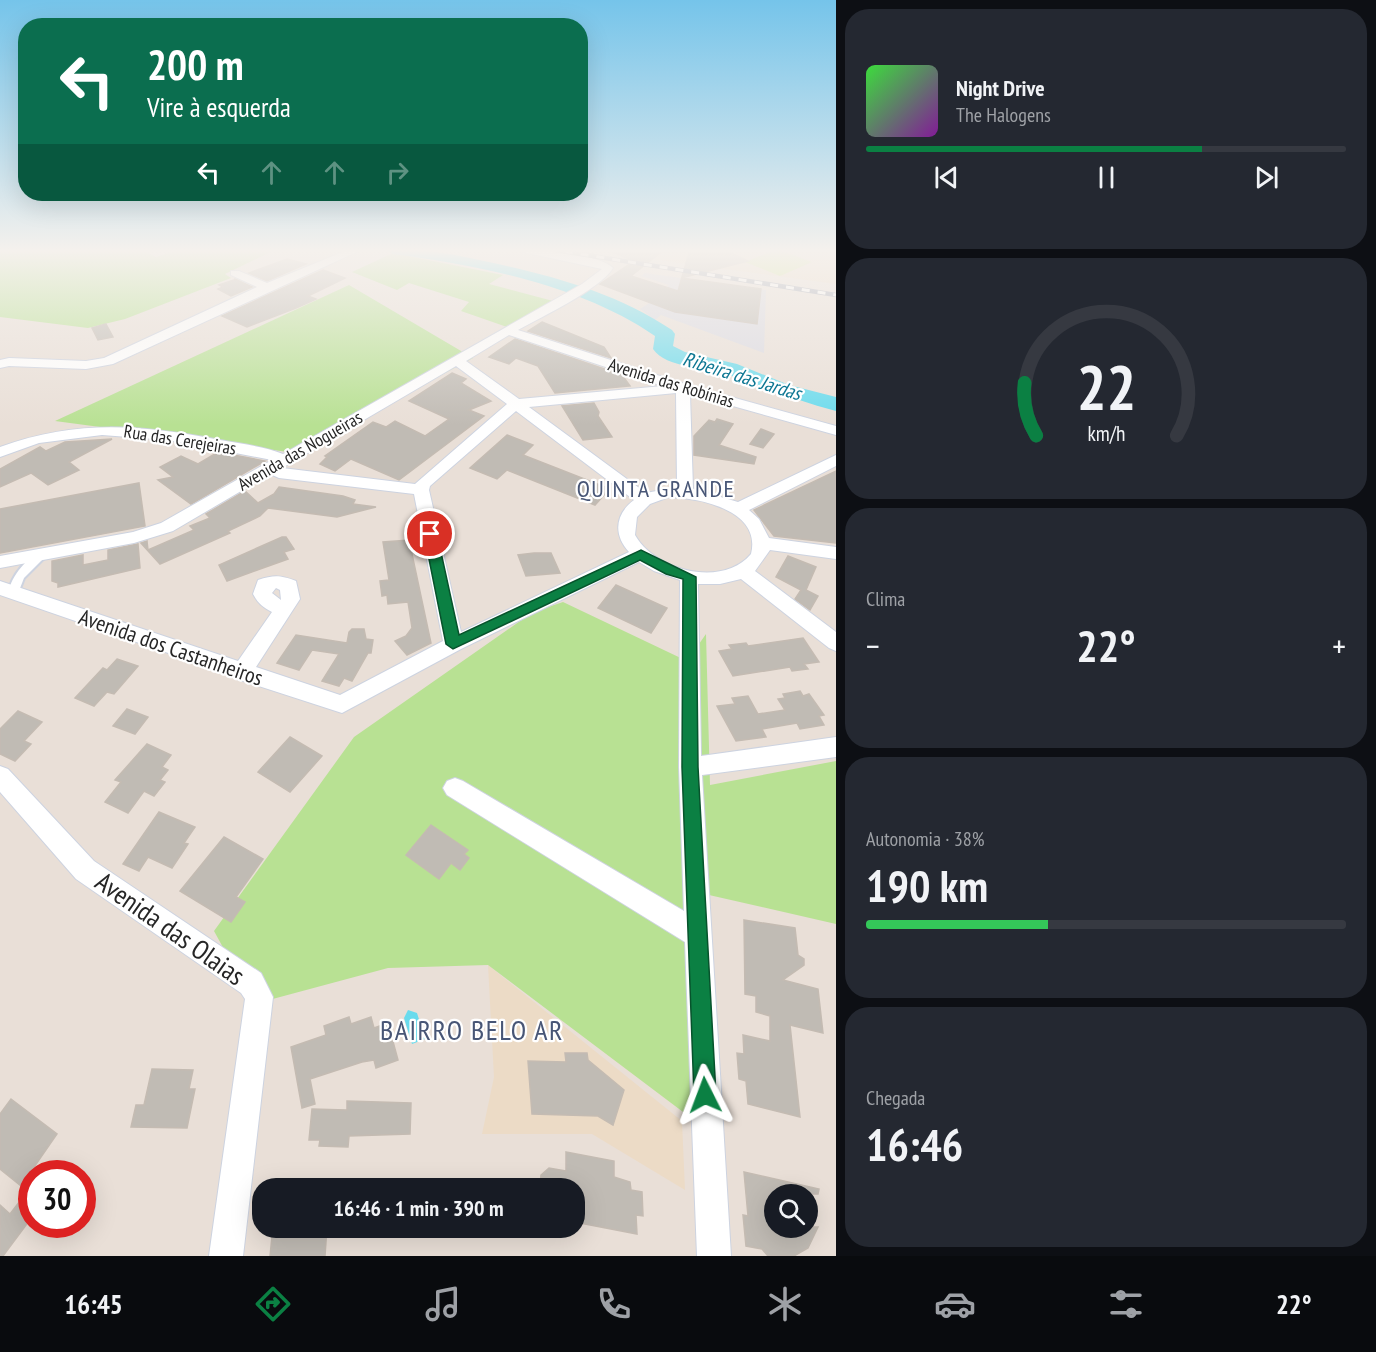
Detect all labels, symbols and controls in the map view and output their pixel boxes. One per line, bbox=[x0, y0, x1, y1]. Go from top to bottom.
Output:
text: 200 m bbox=[147, 37, 244, 92]
icon: left bbox=[48, 42, 126, 120]
text: Night Drive bbox=[956, 74, 1045, 102]
text: Vire à esquerda bbox=[147, 90, 291, 124]
text: The Halogens bbox=[956, 102, 1051, 128]
icon: left bbox=[192, 156, 225, 189]
icon: ahead bbox=[255, 156, 288, 189]
icon: ahead bbox=[318, 156, 351, 189]
icon: right bbox=[381, 156, 414, 189]
icon: previous bbox=[930, 161, 963, 194]
icon: pause bbox=[1090, 161, 1123, 194]
icon: next bbox=[1250, 161, 1283, 194]
water label: Ribeira das Jardas bbox=[680, 346, 806, 407]
text: 22 bbox=[1076, 346, 1136, 427]
street label: Avenida das Robínias bbox=[605, 352, 737, 413]
street label: Avenida das Nogueiras bbox=[233, 405, 366, 496]
street label: Rua das Cerejeiras bbox=[122, 419, 238, 460]
text: km/h bbox=[1087, 419, 1125, 447]
district label: QUINTA GRANDE bbox=[577, 473, 735, 504]
pin bbox=[404, 508, 455, 559]
icon: arrive bbox=[413, 517, 446, 550]
text: Clima bbox=[866, 586, 905, 612]
street label: Avenida dos Castanheiros bbox=[75, 602, 267, 692]
text: 22° bbox=[1076, 616, 1136, 674]
text: − bbox=[866, 624, 880, 667]
text: + bbox=[1332, 624, 1346, 667]
text: Autonomia · 38% bbox=[866, 826, 984, 852]
text: 190 km bbox=[866, 856, 988, 914]
street label: Avenida das Olaias bbox=[89, 864, 252, 992]
district label: BAIRRO BELO AR bbox=[380, 1011, 564, 1048]
position arrow bbox=[673, 1063, 737, 1127]
text: Chegada bbox=[866, 1085, 925, 1111]
text: 16:46 bbox=[866, 1115, 963, 1173]
speed limit sign: 30 bbox=[18, 1160, 96, 1238]
map controls bbox=[764, 1184, 818, 1238]
button: search bbox=[764, 1184, 818, 1238]
text: 16:46 · 1 min · 390 m bbox=[333, 1194, 504, 1222]
icon: directions bbox=[252, 1283, 294, 1325]
icon: music bbox=[422, 1283, 464, 1325]
icon: phone bbox=[593, 1283, 635, 1325]
icon: climate bbox=[764, 1283, 806, 1325]
icon: car bbox=[934, 1283, 976, 1325]
icon: filters bbox=[1105, 1283, 1147, 1325]
text: 16:45 bbox=[64, 1287, 123, 1321]
text: 22° bbox=[1276, 1287, 1312, 1321]

